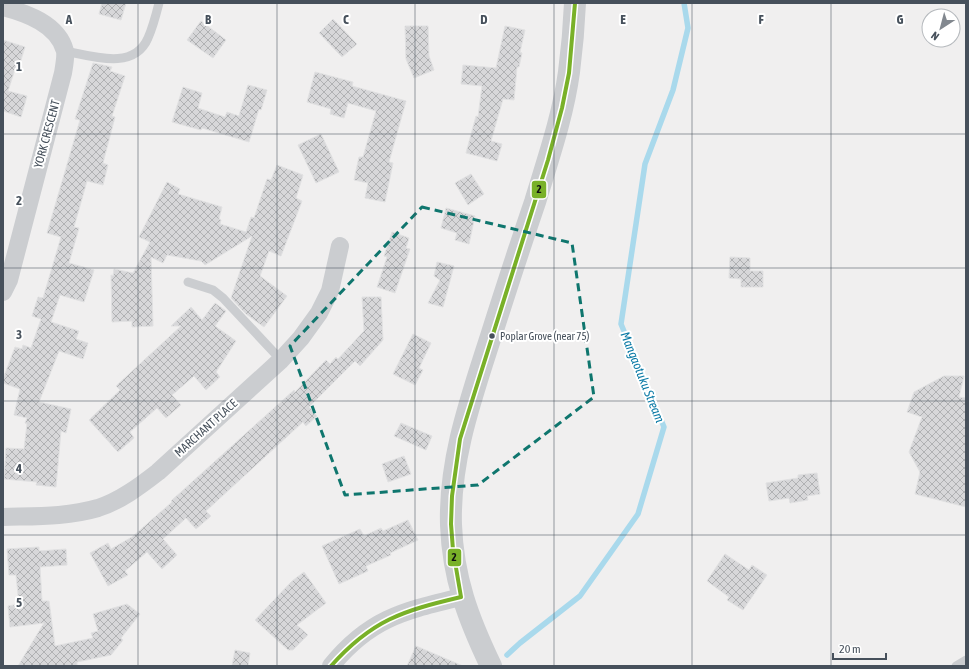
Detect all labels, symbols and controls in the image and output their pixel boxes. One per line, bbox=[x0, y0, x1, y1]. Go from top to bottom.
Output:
north arrow bbox=[921, 8, 961, 48]
text: A bbox=[65, 12, 73, 27]
text: B bbox=[205, 12, 212, 27]
text: C bbox=[343, 12, 349, 27]
text: D bbox=[480, 12, 488, 27]
text: E bbox=[620, 12, 626, 27]
text: F bbox=[758, 12, 764, 27]
text: G bbox=[897, 12, 904, 27]
text: N bbox=[929, 29, 941, 43]
text: 1 bbox=[16, 59, 22, 74]
street label: YORK CRESCENT bbox=[31, 98, 63, 170]
line badge: 2 bbox=[531, 180, 547, 199]
text: 2 bbox=[536, 183, 542, 195]
text: 2 bbox=[16, 193, 22, 208]
text: 3 bbox=[16, 327, 22, 342]
place label: Poplar Grove (near 75) bbox=[500, 330, 590, 342]
water label: Mangaotuku Stream bbox=[617, 330, 668, 425]
marker: Poplar Grove (near 75) bbox=[487, 331, 497, 341]
street label: MARCHANT PLACE bbox=[172, 396, 240, 460]
text: 4 bbox=[15, 461, 22, 476]
line badge: 2 bbox=[447, 548, 462, 567]
text: 2 bbox=[451, 551, 457, 563]
text: 5 bbox=[16, 595, 22, 610]
scale bar bbox=[833, 635, 886, 661]
text: 20 m bbox=[839, 642, 861, 656]

